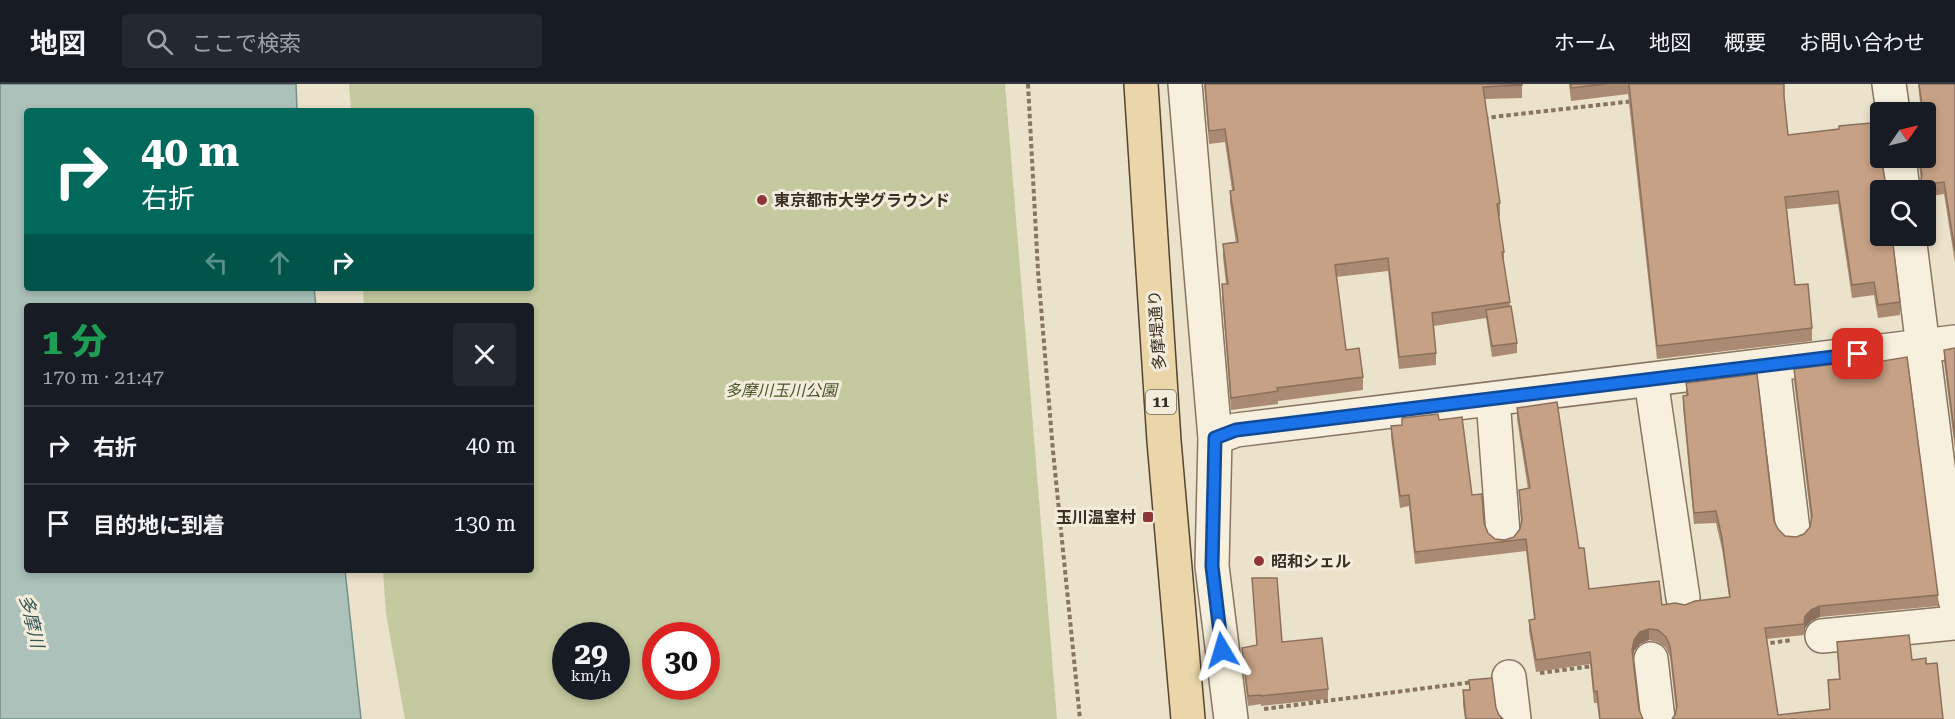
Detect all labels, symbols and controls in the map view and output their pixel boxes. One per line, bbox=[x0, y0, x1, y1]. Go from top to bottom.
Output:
search box bbox=[122, 14, 542, 68]
icon: search bbox=[143, 25, 176, 58]
text: 地図 bbox=[30, 27, 86, 60]
text: ここで検索 bbox=[191, 31, 301, 56]
text: ホーム bbox=[1554, 31, 1616, 55]
text: 地図 bbox=[1649, 31, 1691, 55]
text: 概要 bbox=[1724, 31, 1766, 55]
text: お問い合わせ bbox=[1799, 31, 1925, 55]
north arrow bbox=[1870, 102, 1936, 168]
map controls bbox=[1870, 102, 1936, 246]
text: 40 m bbox=[141, 127, 239, 176]
icon: right bbox=[42, 132, 120, 210]
button: search bbox=[1870, 180, 1936, 246]
text: 右折 bbox=[141, 183, 195, 215]
place label: 東京都市大学グラウンド bbox=[774, 191, 950, 210]
marker: 東京都市大学グラウンド bbox=[755, 193, 769, 207]
icon: left bbox=[200, 246, 233, 279]
icon: ahead bbox=[263, 246, 296, 279]
icon: right bbox=[326, 246, 359, 279]
street label: 多摩堤通り bbox=[1145, 289, 1169, 371]
text: 1 分 bbox=[42, 321, 107, 363]
button: close bbox=[453, 323, 516, 386]
pin bbox=[1832, 328, 1883, 379]
icon: arrive bbox=[1841, 337, 1874, 370]
text: 170 m · 21:47 bbox=[42, 365, 164, 389]
park label: 多摩川玉川公園 bbox=[725, 381, 839, 400]
road number: 11 bbox=[1146, 390, 1176, 414]
icon: right bbox=[42, 429, 75, 462]
text: 40 m bbox=[466, 433, 516, 458]
text: 右折 bbox=[93, 435, 137, 460]
icon: arrive bbox=[42, 507, 75, 540]
place label: 玉川温室村 bbox=[1056, 508, 1136, 527]
marker: 玉川温室村 bbox=[1141, 510, 1155, 524]
text: 130 m bbox=[453, 511, 516, 536]
text: 目的地に到着 bbox=[93, 513, 225, 538]
place label: 昭和シェル bbox=[1271, 552, 1351, 571]
marker: 昭和シェル bbox=[1252, 554, 1266, 568]
water label: 多摩川 bbox=[16, 592, 49, 652]
position arrow bbox=[1190, 618, 1254, 682]
speed limit sign: 30 bbox=[642, 622, 720, 700]
text: 29 bbox=[574, 636, 608, 671]
text: km/h bbox=[571, 667, 611, 685]

